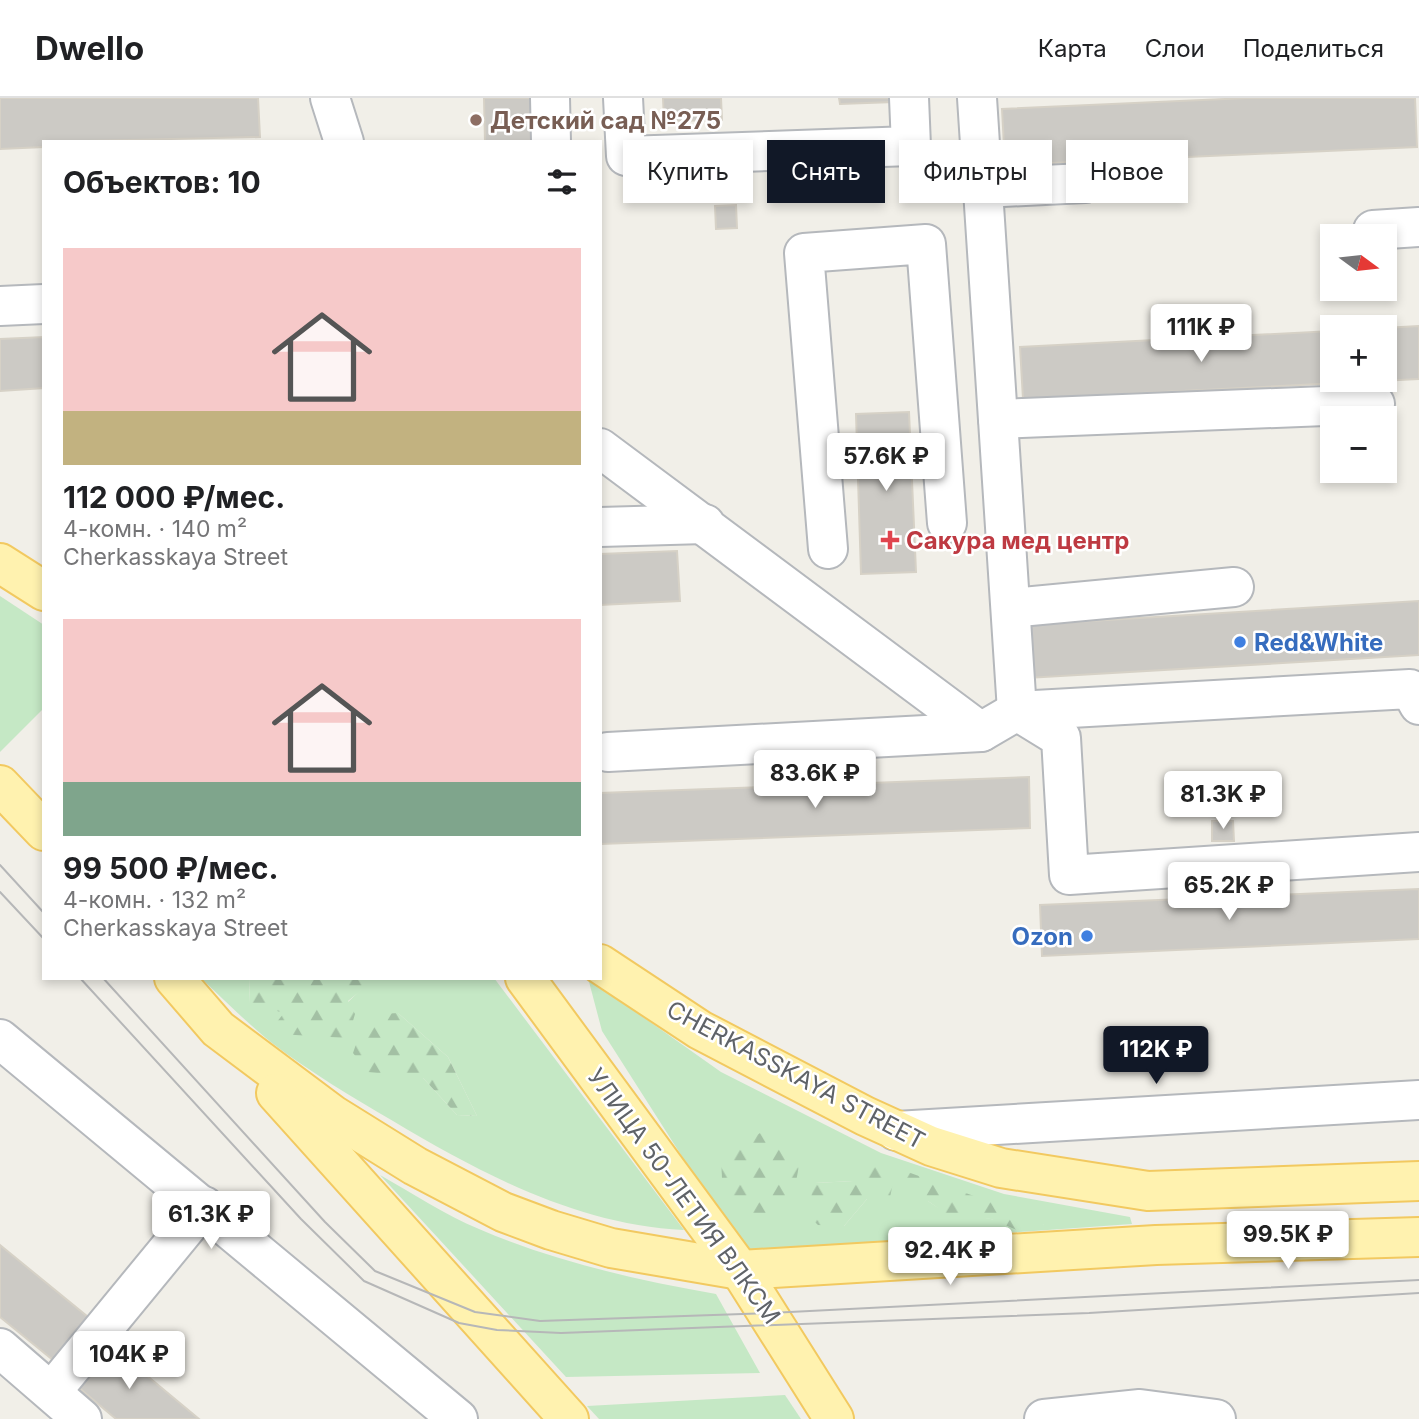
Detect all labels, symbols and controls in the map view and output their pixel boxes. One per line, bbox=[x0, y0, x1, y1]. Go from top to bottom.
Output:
text: Dwello bbox=[35, 28, 144, 68]
text: Карта bbox=[1038, 34, 1107, 63]
text: Слои bbox=[1145, 34, 1205, 63]
text: Поделиться bbox=[1243, 34, 1384, 63]
place label: Детский сад №275 bbox=[490, 106, 721, 135]
marker: Детский сад №275 bbox=[468, 112, 484, 128]
chip: Купить bbox=[623, 140, 753, 203]
chip: Снять bbox=[767, 140, 885, 203]
chip: Фильтры bbox=[899, 140, 1052, 203]
chip: Новое bbox=[1066, 140, 1188, 203]
icon: filters bbox=[543, 163, 581, 201]
text: Объектов: 10 bbox=[63, 164, 261, 200]
north arrow bbox=[1320, 224, 1396, 301]
map controls bbox=[1320, 224, 1397, 483]
icon: home bbox=[259, 294, 385, 420]
pin: 111K ₽ bbox=[1144, 304, 1258, 364]
text: 111K ₽ bbox=[1167, 313, 1235, 341]
button: + bbox=[1320, 315, 1397, 392]
button: − bbox=[1320, 406, 1397, 483]
pin: 57.6K ₽ bbox=[821, 434, 951, 493]
text: 57.6K ₽ bbox=[843, 442, 929, 470]
text: 112 000 ₽/мес. bbox=[63, 479, 285, 515]
text: 4-комн. · 140 m² bbox=[63, 515, 247, 543]
place label: Сакура мед центр bbox=[906, 526, 1129, 555]
marker: Сакура мед центр bbox=[880, 530, 900, 550]
text: Cherkasskaya Street bbox=[63, 543, 288, 571]
place label: Red&White bbox=[1254, 628, 1383, 657]
marker: Red&White bbox=[1232, 634, 1248, 650]
icon: home bbox=[259, 665, 385, 791]
pin: 83.6K ₽ bbox=[750, 750, 880, 810]
text: 83.6K ₽ bbox=[770, 759, 860, 787]
pin: 81.3K ₽ bbox=[1158, 772, 1288, 831]
text: 81.3K ₽ bbox=[1180, 780, 1266, 808]
text: 99 500 ₽/мес. bbox=[63, 850, 278, 886]
pin: 65.2K ₽ bbox=[1164, 862, 1294, 922]
text: 65.2K ₽ bbox=[1184, 871, 1274, 899]
text: 4-комн. · 132 m² bbox=[63, 886, 246, 914]
text: Cherkasskaya Street bbox=[63, 914, 288, 942]
place label: Ozon bbox=[1012, 922, 1073, 951]
marker: Ozon bbox=[1079, 928, 1095, 944]
street label: CHERKASSKAYA STREET bbox=[662, 995, 930, 1155]
pin: 112K ₽ bbox=[1099, 1026, 1213, 1086]
text: 112K ₽ bbox=[1119, 1035, 1193, 1063]
street label: УЛИЦА 50-ЛЕТИЯ ВЛКСМ bbox=[582, 1063, 786, 1329]
pin: 61.3K ₽ bbox=[146, 1192, 276, 1251]
text: 61.3K ₽ bbox=[168, 1200, 254, 1228]
pin: 99.5K ₽ bbox=[1223, 1212, 1353, 1271]
text: 99.5K ₽ bbox=[1243, 1220, 1333, 1248]
pin: 92.4K ₽ bbox=[885, 1228, 1015, 1287]
text: 92.4K ₽ bbox=[904, 1236, 996, 1264]
pin: 104K ₽ bbox=[72, 1332, 186, 1391]
text: 104K ₽ bbox=[89, 1340, 169, 1368]

